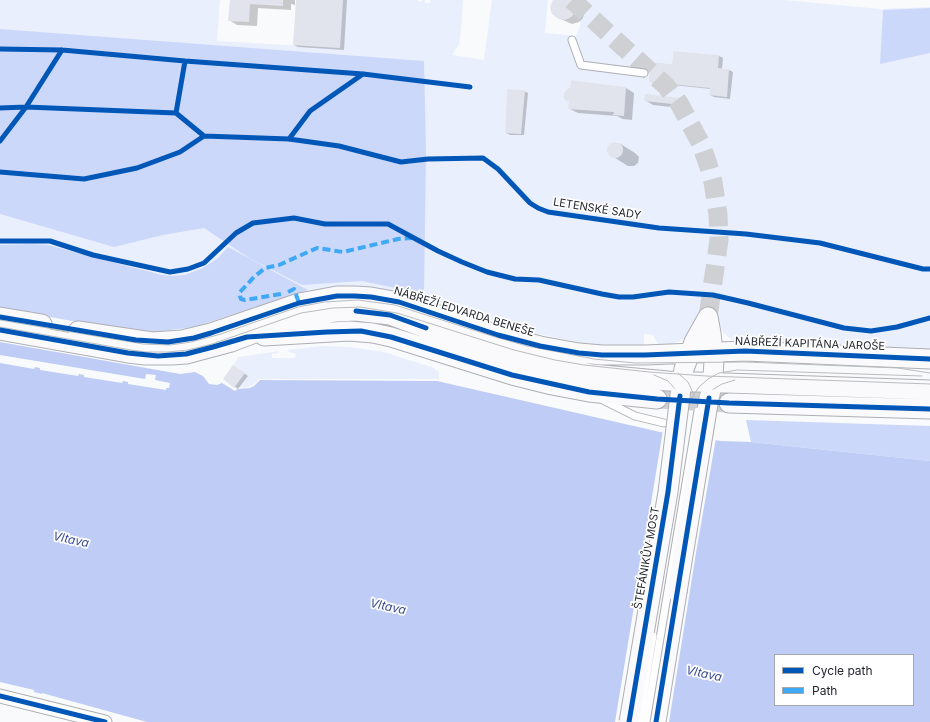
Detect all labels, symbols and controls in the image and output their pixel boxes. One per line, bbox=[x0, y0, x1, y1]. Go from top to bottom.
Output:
street label: LETENSKÉ SADY bbox=[552, 196, 642, 222]
street label: NÁBŘEŽÍ EDVARDA BENEŠE bbox=[392, 284, 536, 340]
street label: NÁBŘEŽÍ KAPITÁNA JAROŠE bbox=[735, 335, 885, 353]
street label: ŠTEFÁNIKŮV MOST bbox=[631, 506, 663, 610]
water label: Vltava bbox=[52, 529, 90, 551]
water label: Vltava bbox=[369, 596, 407, 618]
legend bbox=[774, 654, 914, 706]
water label: Vltava bbox=[685, 663, 723, 685]
text: Cycle path bbox=[812, 663, 873, 678]
text: Path bbox=[812, 683, 837, 698]

